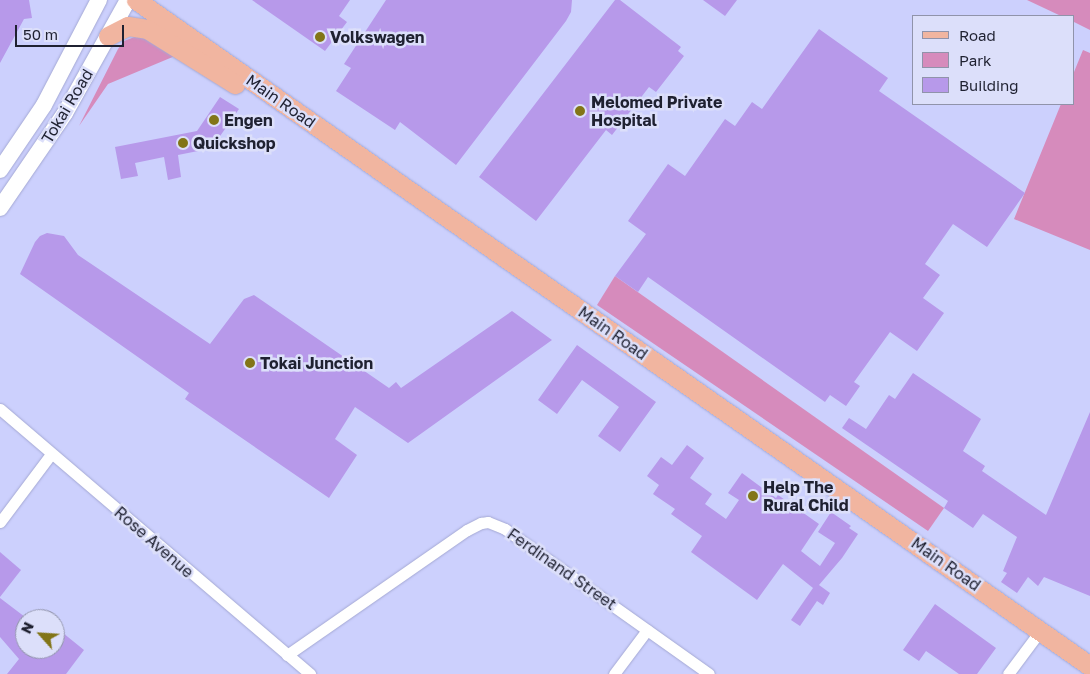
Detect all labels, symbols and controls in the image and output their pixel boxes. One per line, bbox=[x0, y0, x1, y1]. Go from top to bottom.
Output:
scale bar bbox=[18, 15, 126, 47]
legend bbox=[912, 15, 1075, 105]
text: 50 m bbox=[23, 25, 58, 43]
text: Road bbox=[959, 26, 996, 44]
place label: Volkswagen bbox=[330, 27, 425, 47]
marker: Volkswagen bbox=[314, 31, 326, 43]
text: Park bbox=[959, 51, 991, 69]
street label: Tokai Road bbox=[37, 65, 97, 147]
street label: Main Road bbox=[243, 70, 319, 132]
text: Building bbox=[959, 76, 1019, 94]
place label: Melomed Private Hospital bbox=[591, 92, 722, 130]
marker: Melomed Private Hospital bbox=[573, 104, 587, 118]
place label: Engen bbox=[224, 110, 273, 130]
marker: Engen bbox=[208, 114, 220, 126]
place label: Quickshop bbox=[193, 133, 276, 153]
marker: Quickshop bbox=[177, 137, 189, 149]
street label: Main Road bbox=[575, 302, 651, 364]
place label: Tokai Junction bbox=[260, 353, 373, 373]
marker: Tokai Junction bbox=[244, 357, 256, 369]
place label: Help The Rural Child bbox=[763, 477, 849, 515]
marker: Help The Rural Child bbox=[747, 490, 759, 502]
street label: Rose Avenue bbox=[111, 502, 197, 582]
street label: Ferdinand Street bbox=[504, 524, 620, 614]
street label: Main Road bbox=[908, 533, 984, 595]
north arrow bbox=[15, 609, 65, 659]
text: N bbox=[17, 619, 37, 636]

